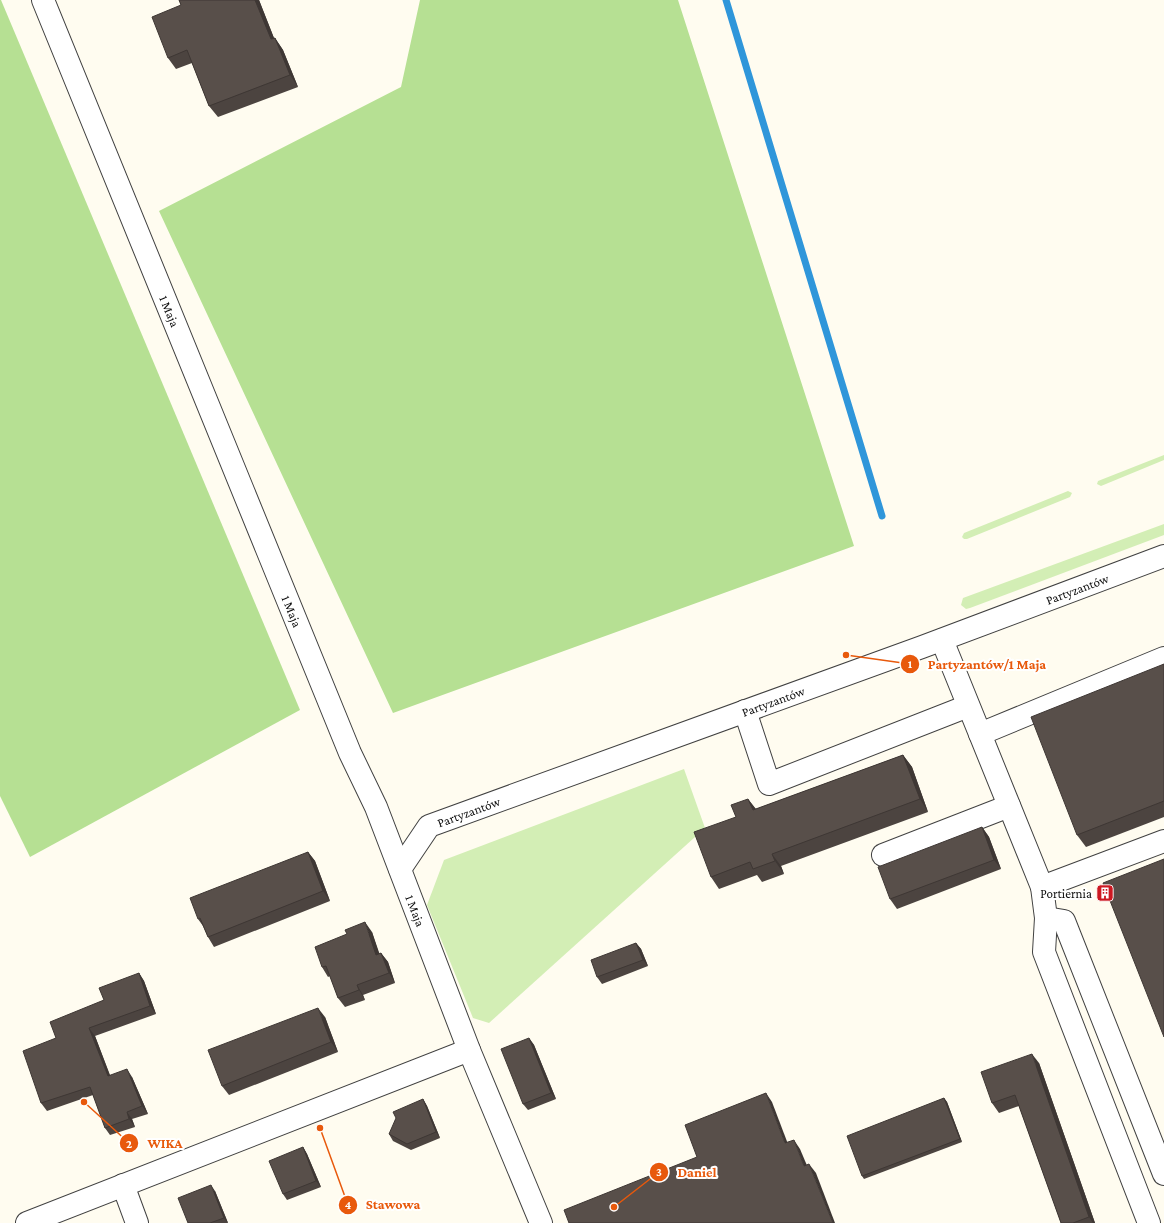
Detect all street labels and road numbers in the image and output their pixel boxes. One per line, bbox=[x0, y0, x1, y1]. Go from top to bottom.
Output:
street label: 1 Maja bbox=[157, 293, 183, 329]
street label: Partyzantów bbox=[1044, 570, 1111, 607]
street label: 1 Maja bbox=[279, 593, 305, 629]
street label: Partyzantów bbox=[740, 683, 807, 719]
street label: Partyzantów bbox=[435, 793, 503, 830]
street label: 1 Maja bbox=[403, 893, 428, 929]

